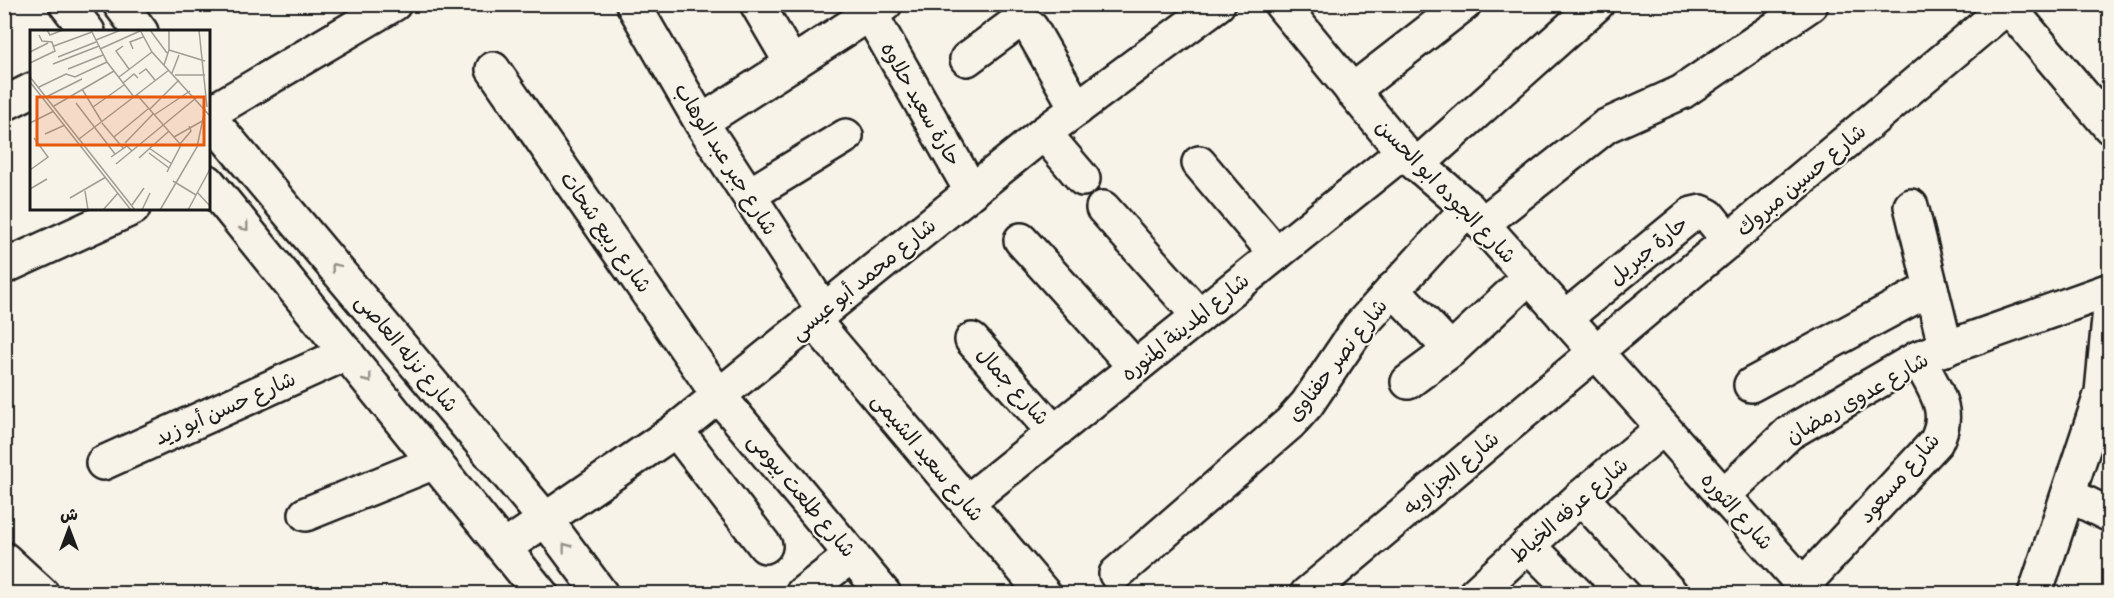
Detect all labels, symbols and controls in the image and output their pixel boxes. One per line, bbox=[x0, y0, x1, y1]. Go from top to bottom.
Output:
inset map bbox=[30, 30, 210, 210]
street label: حارة سعيد حلاوه bbox=[874, 37, 967, 171]
street label: شارع جبر عبد الوهاب bbox=[667, 78, 783, 241]
street label: شارع الجوده ابو الحسن bbox=[1369, 113, 1522, 270]
street label: شارع حسين مبروك bbox=[1731, 118, 1873, 243]
street label: شارع ربيع شحات bbox=[553, 166, 657, 299]
street label: حارة جبريل bbox=[1603, 210, 1694, 291]
street label: شارع محمد أبو عيسى bbox=[785, 212, 942, 347]
one-way arrow bbox=[238, 220, 249, 231]
one-way arrow bbox=[331, 263, 342, 274]
street label: شارع المدينة المنوره bbox=[1116, 267, 1256, 388]
street label: شارع نزله العاصى bbox=[348, 288, 464, 419]
street label: شارع نصر حفناوى bbox=[1281, 293, 1395, 428]
street label: شارع جمال bbox=[969, 341, 1055, 432]
street label: شارع عدوى رمضان bbox=[1781, 347, 1934, 451]
street label: شارع حسن أبو زيد bbox=[150, 365, 300, 453]
one-way arrow bbox=[360, 372, 371, 383]
street label: شارع سعيد الشيمى bbox=[865, 387, 990, 528]
street label: شارع الجزاويه bbox=[1398, 425, 1506, 522]
street label: شارع طلعت بيومى bbox=[741, 428, 862, 564]
street label: شارع مسعود bbox=[1853, 428, 1947, 530]
street label: شارع عرفه الخياط bbox=[1505, 452, 1635, 570]
street label: شارع الثوره bbox=[1694, 467, 1779, 557]
north arrow bbox=[39, 499, 99, 559]
text: ش bbox=[60, 505, 78, 525]
one-way arrow bbox=[563, 542, 574, 553]

